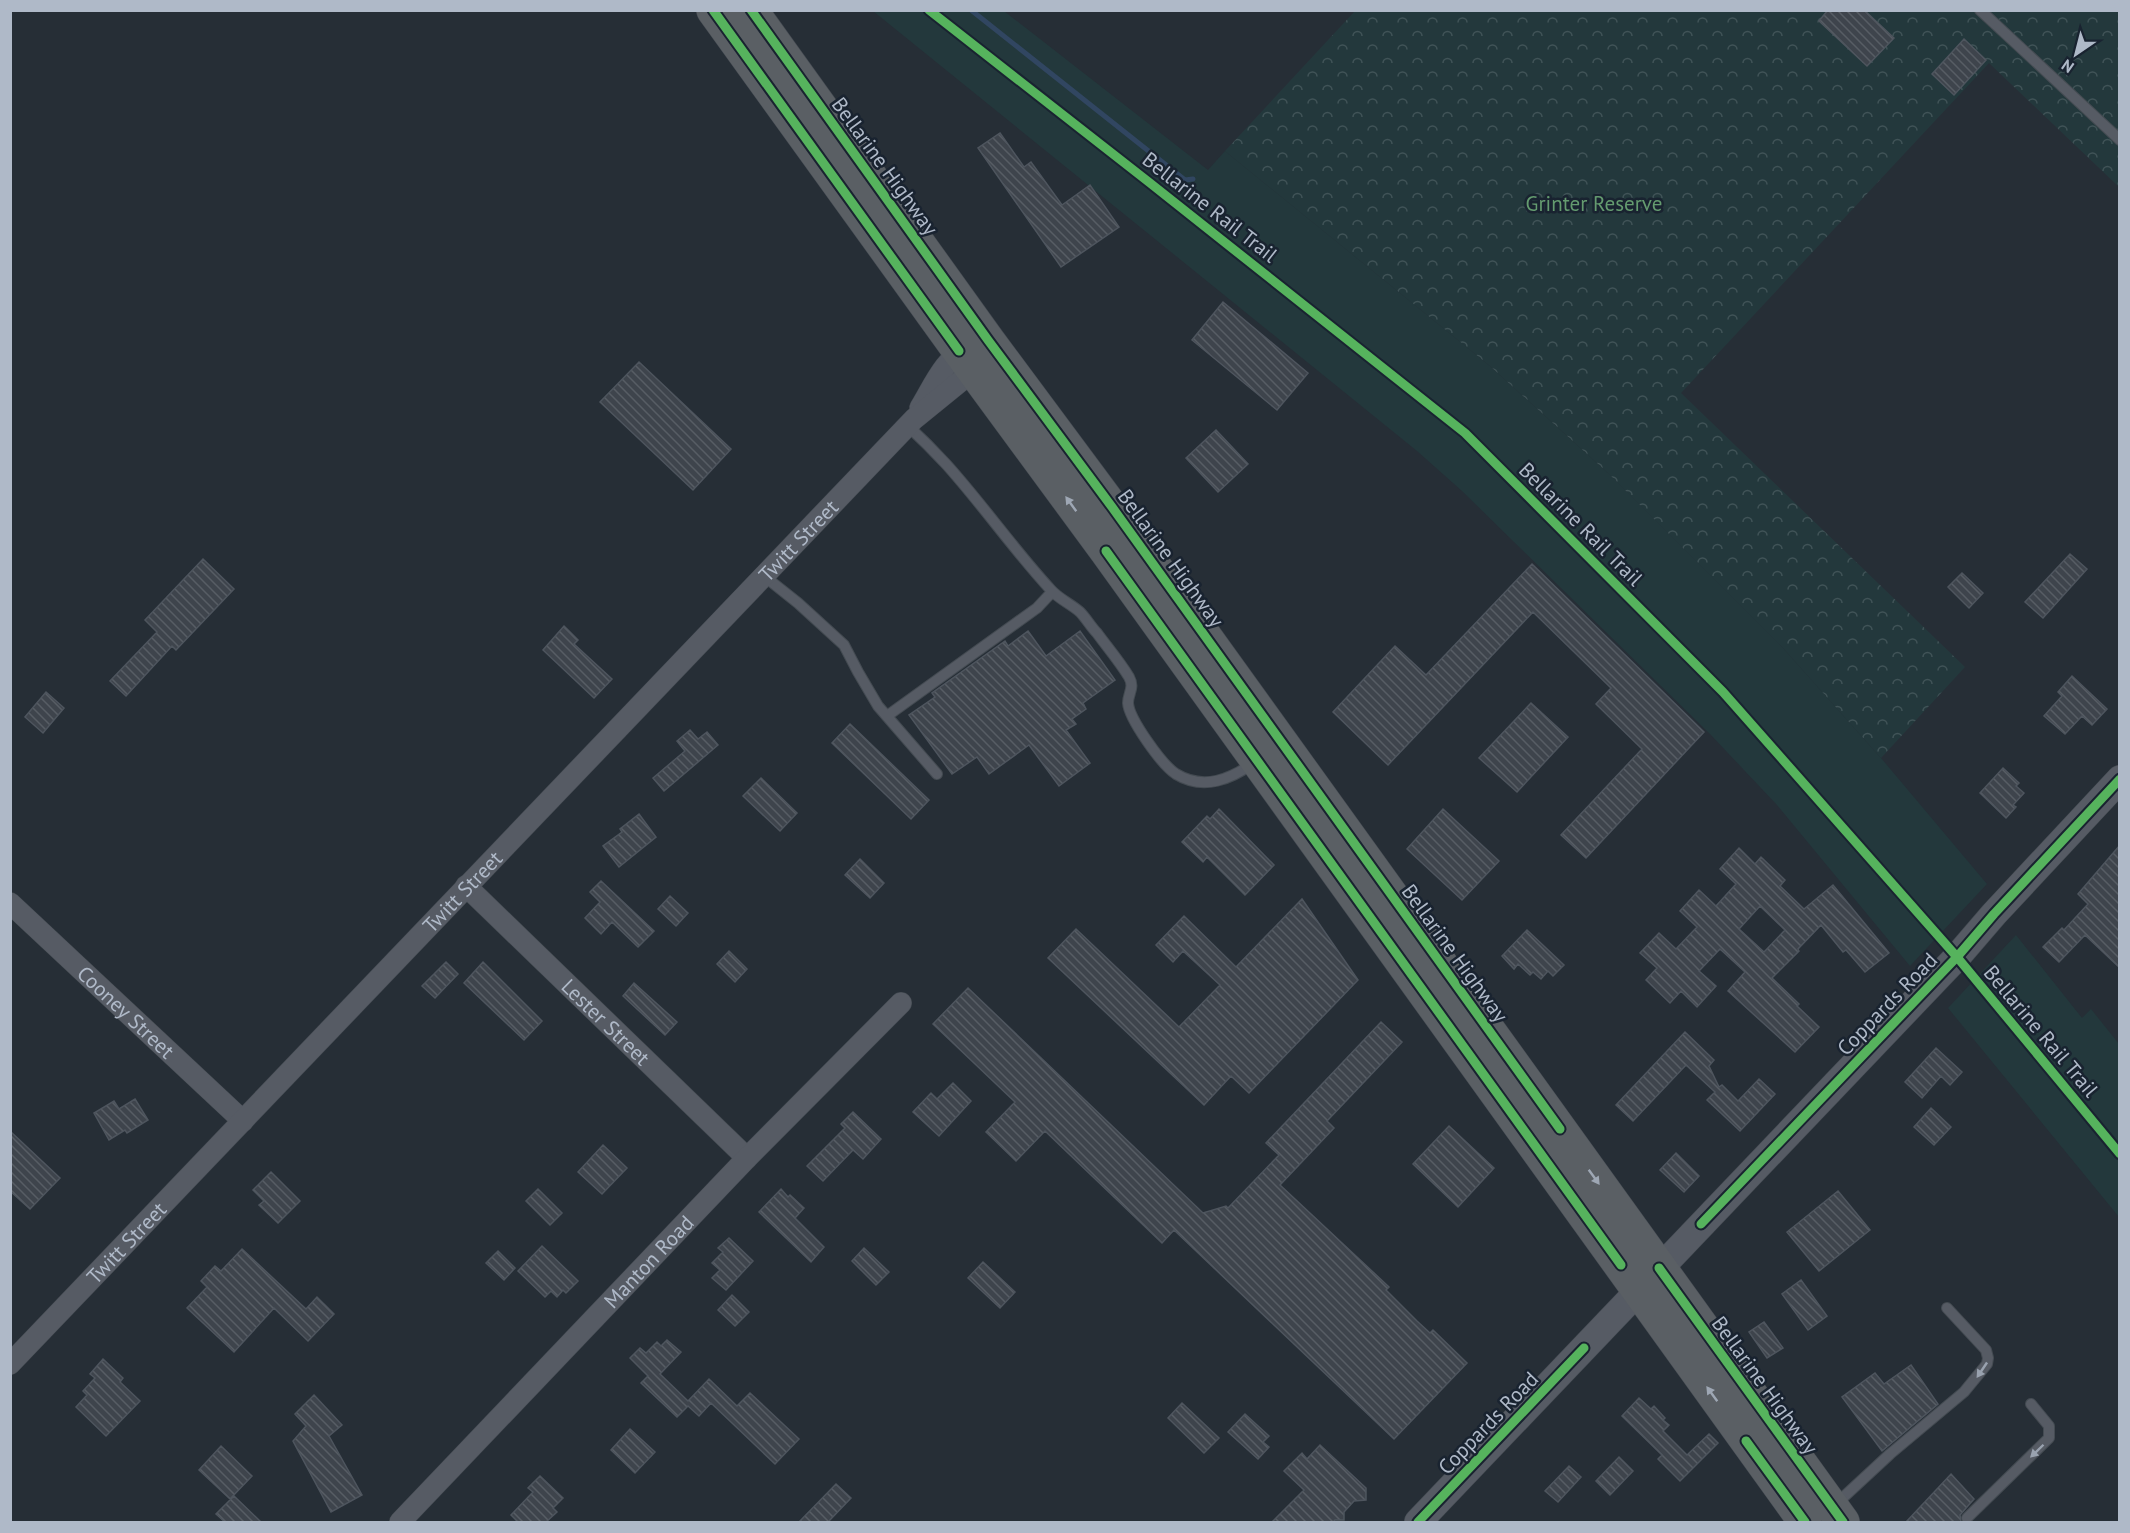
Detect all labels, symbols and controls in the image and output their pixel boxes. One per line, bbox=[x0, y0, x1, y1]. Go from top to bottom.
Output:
north arrow bbox=[2046, 24, 2106, 84]
text: N bbox=[2057, 55, 2077, 77]
street label: Bellarine Highway bbox=[826, 92, 944, 241]
street label: Bellarine Rail Trail bbox=[1137, 146, 1283, 268]
park label: Grinter Reserve bbox=[1526, 190, 1662, 217]
street label: Bellarine Rail Trail bbox=[1513, 456, 1649, 592]
street label: Bellarine Highway bbox=[1112, 484, 1230, 633]
street label: Twitt Street bbox=[752, 493, 844, 587]
one-way arrow bbox=[1065, 497, 1077, 513]
street label: Twitt Street bbox=[417, 845, 508, 938]
street label: Bellarine Highway bbox=[1396, 879, 1514, 1028]
street label: Coppards Road bbox=[1831, 947, 1943, 1061]
street label: Cooney Street bbox=[72, 959, 181, 1064]
street label: Bellarine Rail Trail bbox=[1978, 959, 2104, 1103]
street label: Lester Street bbox=[556, 973, 656, 1071]
one-way arrow bbox=[1588, 1168, 1600, 1184]
street label: Twitt Street bbox=[81, 1196, 172, 1289]
street label: Manton Road bbox=[598, 1209, 699, 1314]
street label: Bellarine Highway bbox=[1706, 1311, 1824, 1460]
one-way arrow bbox=[1976, 1361, 1988, 1377]
street label: Coppards Road bbox=[1432, 1366, 1544, 1480]
one-way arrow bbox=[1706, 1386, 1718, 1402]
one-way arrow bbox=[2029, 1444, 2044, 1458]

